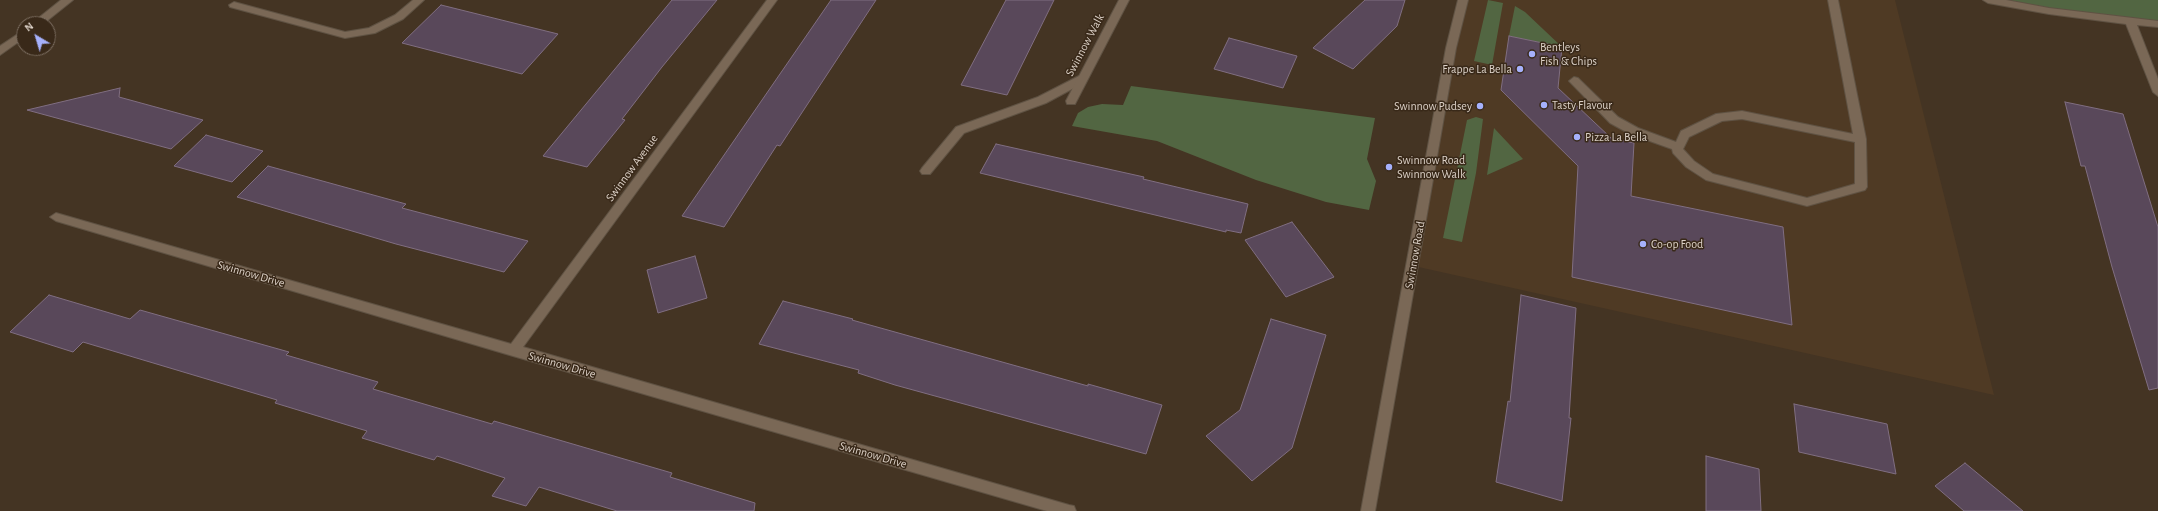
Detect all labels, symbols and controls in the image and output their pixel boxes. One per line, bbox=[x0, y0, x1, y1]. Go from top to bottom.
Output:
street label: Swinnow Walk bbox=[1063, 11, 1107, 79]
north arrow bbox=[16, 16, 56, 56]
text: N bbox=[23, 20, 35, 34]
place label: Bentleys Fish & Chips bbox=[1540, 40, 1597, 68]
marker: Bentleys Fish & Chips bbox=[1527, 49, 1537, 59]
place label: Frappe La Bella bbox=[1442, 62, 1512, 76]
marker: Frappe La Bella bbox=[1515, 64, 1525, 74]
place label: Tasty Flavour bbox=[1552, 98, 1612, 112]
place label: Swinnow Pudsey bbox=[1394, 99, 1472, 113]
marker: Tasty Flavour bbox=[1539, 100, 1549, 110]
marker: Swinnow Pudsey bbox=[1475, 101, 1485, 111]
place label: Pizza La Bella bbox=[1585, 130, 1647, 144]
street label: Swinnow Avenue bbox=[603, 132, 661, 204]
marker: Pizza La Bella bbox=[1572, 132, 1582, 142]
place label: Swinnow Road Swinnow Walk bbox=[1397, 153, 1466, 181]
marker: Swinnow Road Swinnow Walk bbox=[1384, 162, 1394, 172]
street label: Swinnow Road bbox=[1402, 220, 1428, 290]
place label: Co-op Food bbox=[1651, 237, 1703, 251]
marker: Co-op Food bbox=[1638, 239, 1648, 249]
street label: Swinnow Drive bbox=[216, 258, 286, 290]
street label: Swinnow Drive bbox=[527, 349, 597, 381]
street label: Swinnow Drive bbox=[838, 439, 908, 471]

